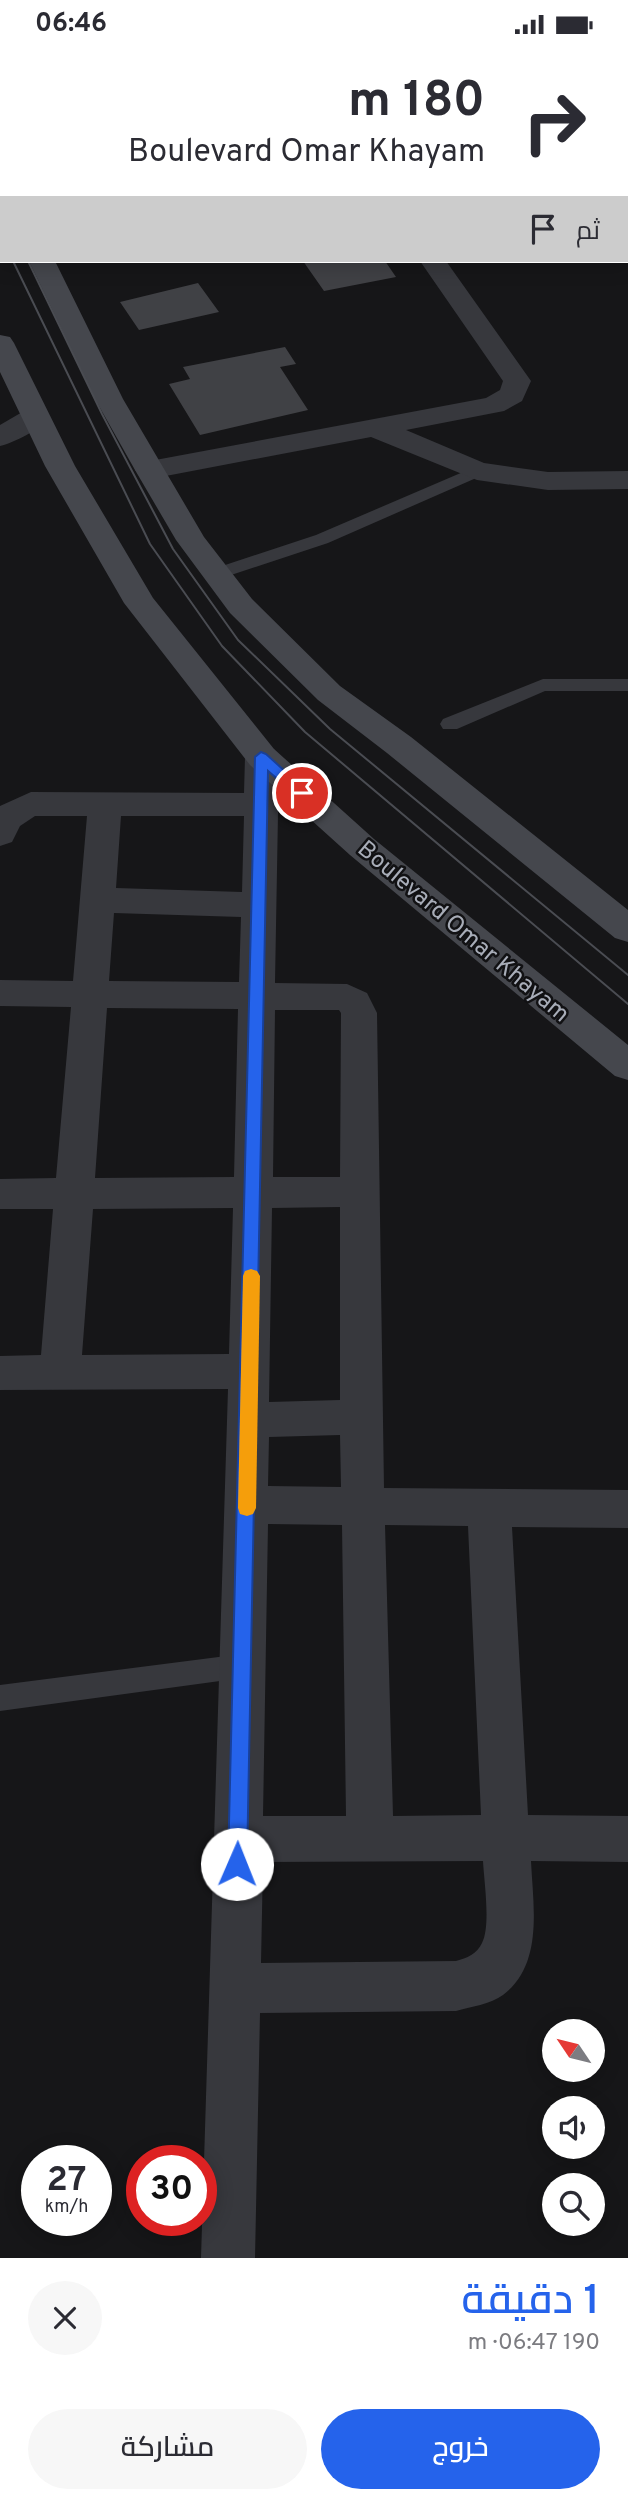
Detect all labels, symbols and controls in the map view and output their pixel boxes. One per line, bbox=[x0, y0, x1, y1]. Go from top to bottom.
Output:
text: 06:46 bbox=[35, 8, 107, 41]
text: 180 m bbox=[348, 72, 485, 134]
icon: right bbox=[509, 77, 600, 168]
text: Boulevard Omar Khayam bbox=[128, 133, 485, 173]
icon: arrive bbox=[524, 210, 562, 248]
text: ثم bbox=[576, 216, 600, 249]
pin bbox=[272, 763, 332, 823]
icon: arrive bbox=[283, 774, 321, 812]
street label: Boulevard Omar Khayam bbox=[351, 835, 575, 1030]
position arrow bbox=[200, 1827, 274, 1901]
north arrow bbox=[542, 2019, 606, 2083]
map controls bbox=[542, 2019, 605, 2236]
button: sound bbox=[542, 2096, 605, 2159]
speed limit sign: 30 bbox=[126, 2145, 217, 2236]
text: 27 bbox=[47, 2159, 86, 2203]
button: search bbox=[542, 2173, 605, 2236]
text: km/h bbox=[45, 2196, 88, 2219]
text: 1 دقيقة bbox=[461, 2276, 600, 2329]
button: close bbox=[28, 2281, 102, 2355]
text: 190 m · 06:47 bbox=[468, 2329, 600, 2358]
button: مشاركة bbox=[28, 2409, 307, 2489]
button: خروج bbox=[321, 2409, 600, 2489]

